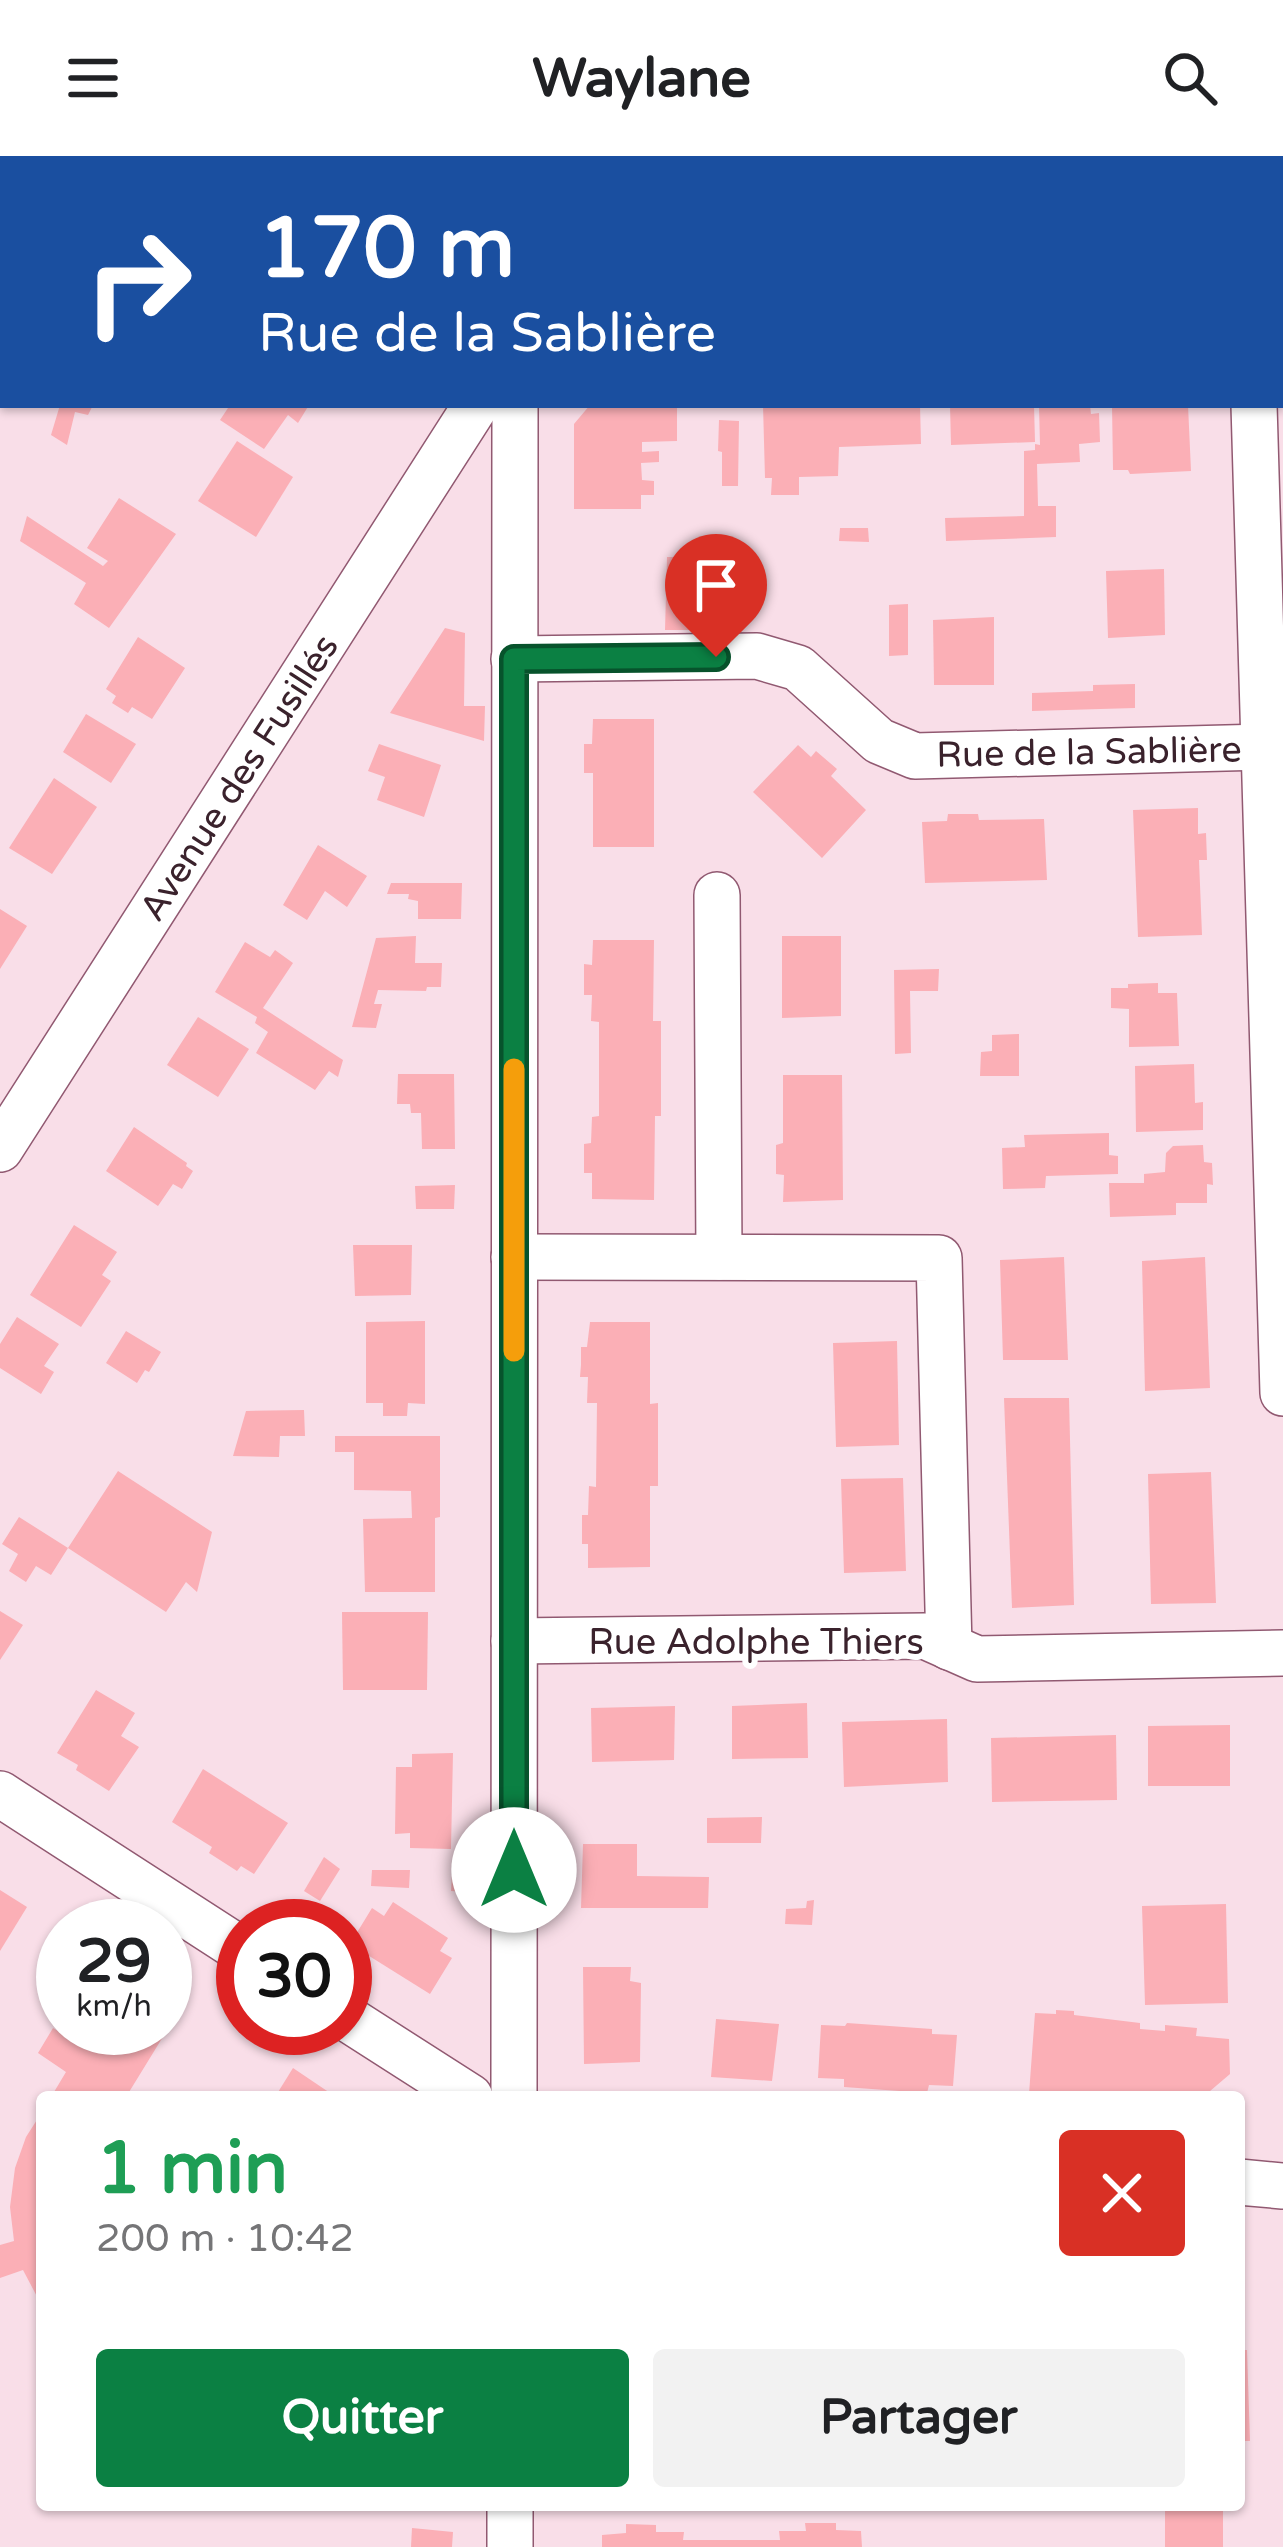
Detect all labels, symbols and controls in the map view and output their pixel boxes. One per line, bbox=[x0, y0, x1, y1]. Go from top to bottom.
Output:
icon: menu bbox=[60, 45, 126, 111]
icon: search bbox=[1157, 45, 1223, 111]
text: Waylane bbox=[532, 46, 751, 111]
text: 170 m bbox=[258, 199, 515, 300]
icon: right bbox=[60, 204, 216, 360]
text: Rue de la Sablière bbox=[258, 301, 716, 366]
pin bbox=[665, 534, 767, 657]
icon: arrive bbox=[683, 552, 749, 618]
street label: Avenue des Fusillés bbox=[131, 627, 348, 929]
street label: Rue de la Sablière bbox=[936, 728, 1242, 777]
street label: Rue Adolphe Thiers bbox=[588, 1621, 924, 1664]
position arrow bbox=[451, 1807, 577, 1933]
speed limit sign: 30 bbox=[216, 1899, 372, 2055]
text: 29 bbox=[76, 1926, 152, 1998]
text: km/h bbox=[76, 1988, 152, 2025]
text: 1 min bbox=[96, 2126, 288, 2213]
button: close bbox=[1059, 2130, 1185, 2256]
text: 200 m · 10:42 bbox=[96, 2215, 354, 2262]
button: Quitter bbox=[96, 2349, 629, 2487]
button: Partager bbox=[653, 2349, 1185, 2487]

